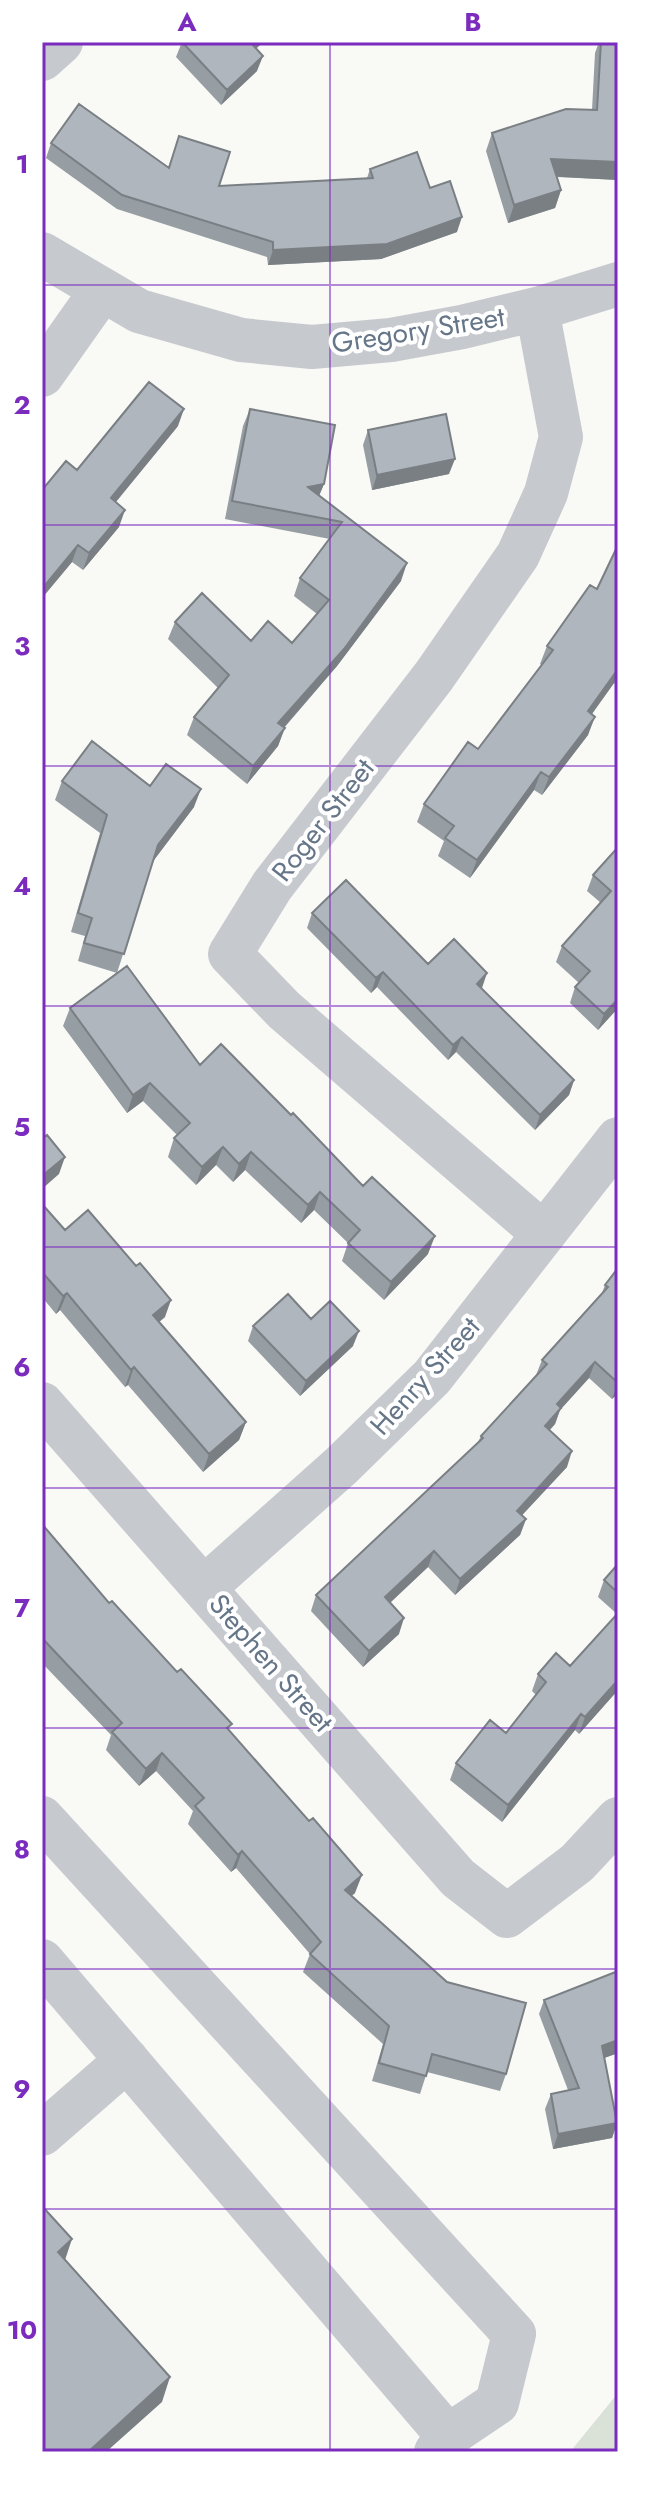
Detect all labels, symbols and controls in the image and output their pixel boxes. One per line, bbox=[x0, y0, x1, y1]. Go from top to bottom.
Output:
text: A bbox=[176, 3, 197, 41]
text: B bbox=[464, 3, 482, 41]
text: 1 bbox=[15, 145, 29, 183]
street label: Gregory Street bbox=[329, 296, 508, 364]
text: 2 bbox=[13, 386, 31, 424]
text: 3 bbox=[14, 627, 30, 665]
street label: Roger Street bbox=[262, 750, 384, 890]
text: 4 bbox=[13, 867, 31, 905]
text: 5 bbox=[14, 1108, 30, 1146]
street label: Henry Street bbox=[361, 1307, 490, 1444]
text: 6 bbox=[13, 1348, 31, 1386]
street label: Stephen Street bbox=[199, 1585, 343, 1741]
text: 7 bbox=[14, 1589, 30, 1627]
text: 8 bbox=[14, 1830, 30, 1868]
text: 9 bbox=[13, 2070, 31, 2108]
text: 10 bbox=[7, 2311, 37, 2349]

